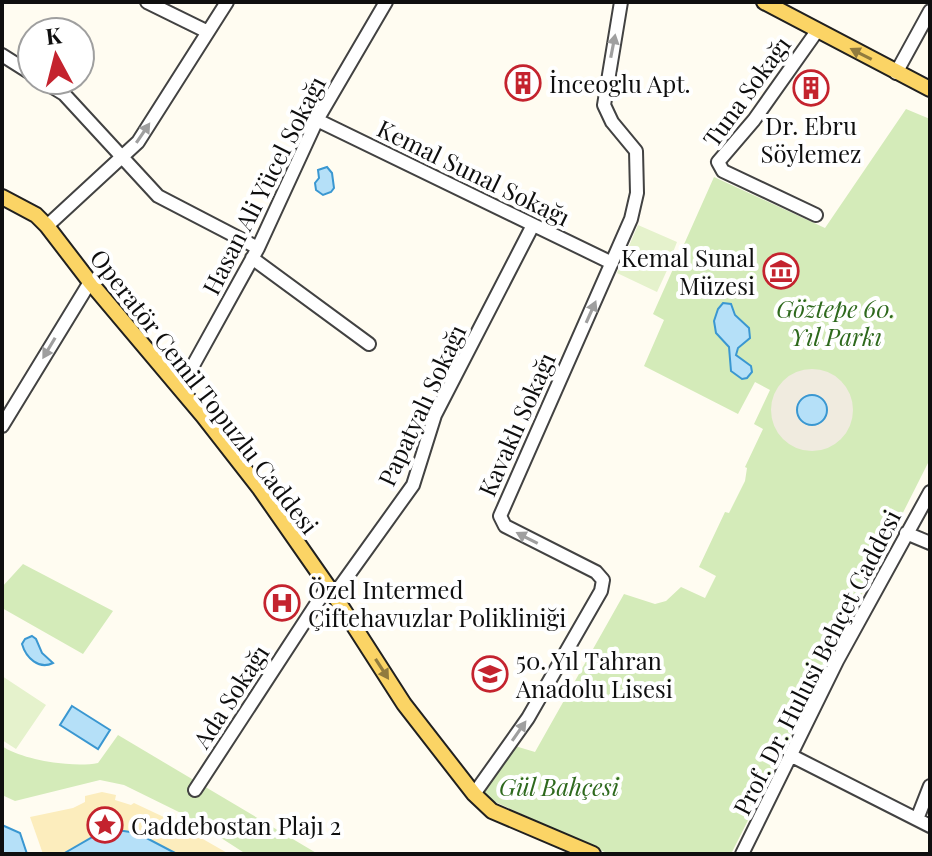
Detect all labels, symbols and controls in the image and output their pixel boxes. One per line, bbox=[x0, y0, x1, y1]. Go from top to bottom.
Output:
north arrow bbox=[16, 16, 96, 96]
text: K bbox=[44, 19, 63, 51]
street label: Tuna Sokağı bbox=[695, 29, 797, 153]
one-way arrow bbox=[607, 33, 620, 58]
one-way arrow bbox=[849, 48, 872, 61]
building icon: İnceoglu Apt. bbox=[504, 64, 542, 102]
place label: İnceoglu Apt. bbox=[549, 67, 691, 99]
building icon: Dr. Ebru Söylemez bbox=[792, 69, 830, 107]
street label: Hasan Ali Yücel Sokağı bbox=[194, 70, 332, 300]
place label: Dr. Ebru Söylemez bbox=[760, 109, 862, 169]
street label: Kemal Sunal Sokağı bbox=[372, 111, 576, 233]
one-way arrow bbox=[135, 122, 150, 143]
place label: Kemal Sunal Müzesi bbox=[621, 241, 755, 301]
street label: Operatör Cemil Topuzlu Caddesi bbox=[84, 242, 326, 540]
museum icon: Kemal Sunal Müzesi bbox=[762, 252, 800, 290]
park label: Göztepe 60. Yıl Parkı bbox=[776, 292, 896, 352]
one-way arrow bbox=[584, 300, 597, 324]
street label: Papatyalı Sokağı bbox=[370, 319, 472, 491]
one-way arrow bbox=[42, 337, 56, 359]
street label: Kavaklı Sokağı bbox=[470, 347, 562, 501]
street label: Prof. Dr. Hulusi Behçet Caddesi bbox=[725, 504, 907, 820]
one-way arrow bbox=[516, 531, 539, 545]
place label: Özel Intermed Çiftehavuzlar Polikliniği bbox=[308, 573, 566, 633]
hospital icon: Özel Intermed Çiftehavuzlar Polikliniği bbox=[263, 584, 301, 622]
street label: Ada Sokağı bbox=[184, 638, 275, 755]
place label: 50. Yıl Tahran Anadolu Lisesi bbox=[515, 644, 673, 704]
school or university icon: 50. Yıl Tahran Anadolu Lisesi bbox=[471, 655, 509, 693]
one-way arrow bbox=[374, 658, 388, 680]
one-way arrow bbox=[512, 720, 527, 741]
park label: Gül Bahçesi bbox=[499, 770, 620, 802]
place icon: Caddebostan Plajı 2 bbox=[86, 806, 124, 844]
place label: Caddebostan Plajı 2 bbox=[131, 809, 341, 841]

